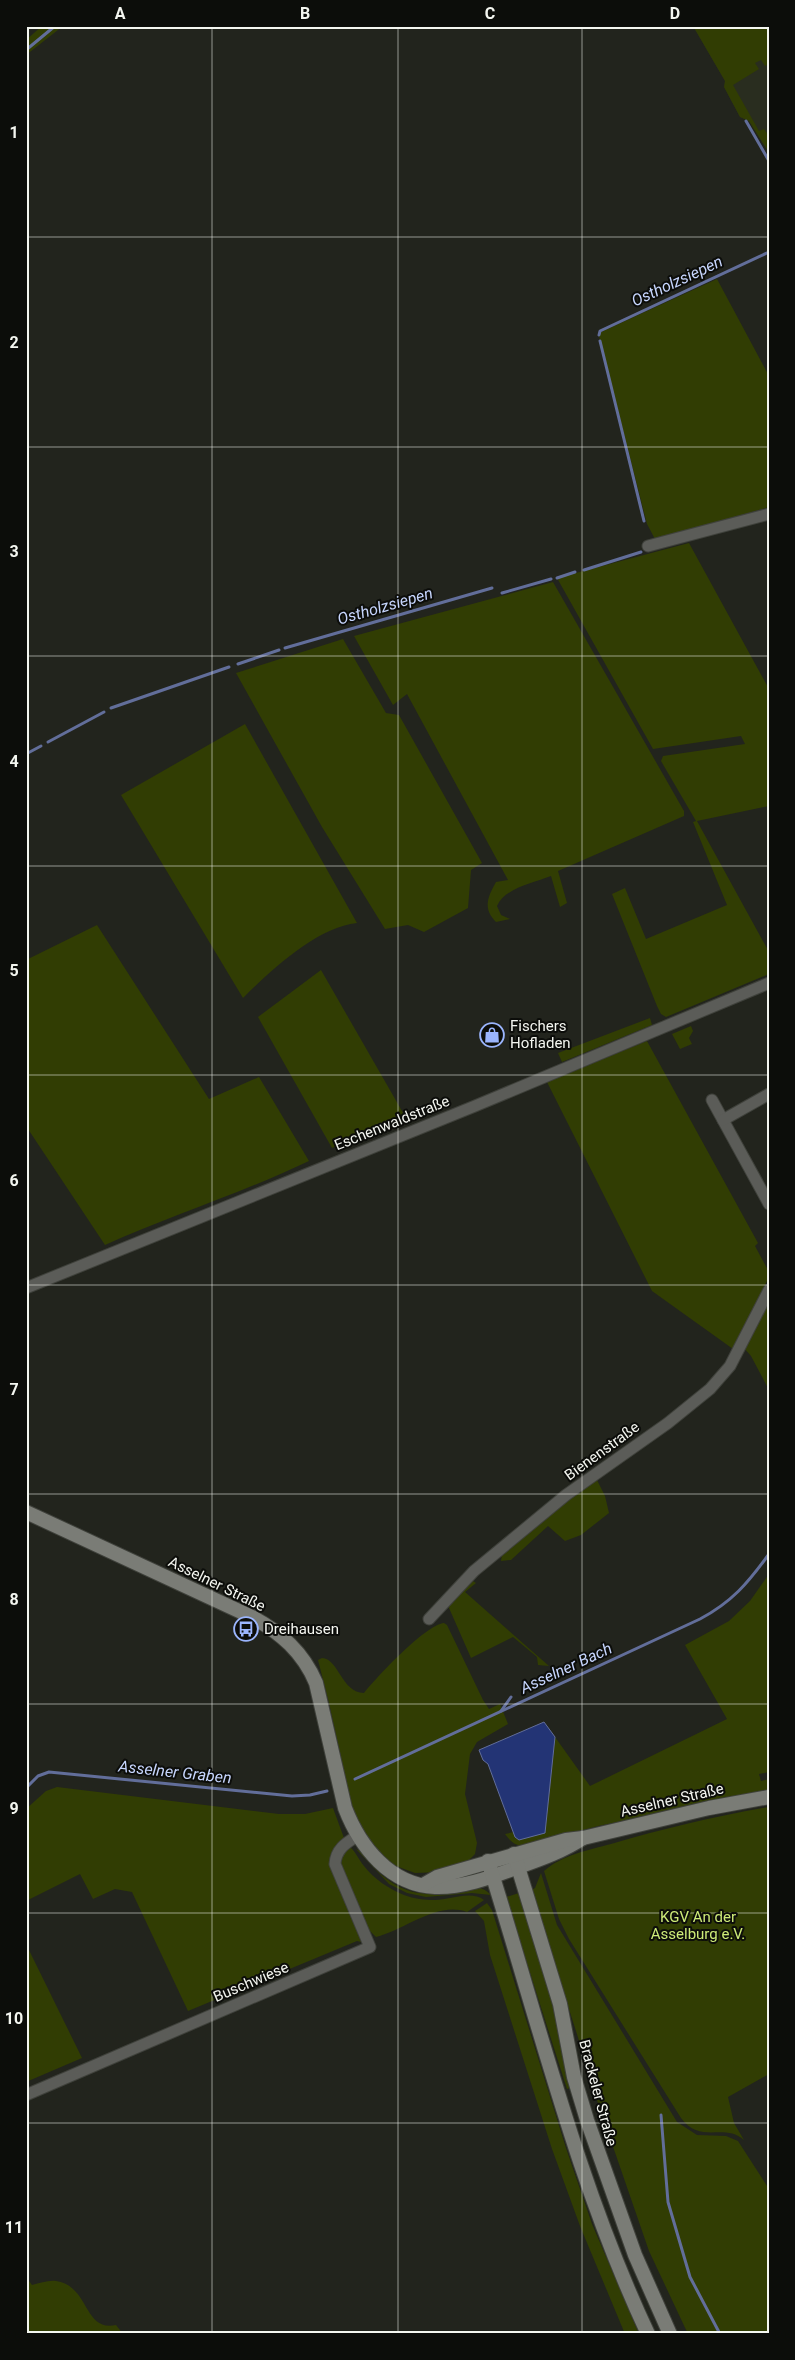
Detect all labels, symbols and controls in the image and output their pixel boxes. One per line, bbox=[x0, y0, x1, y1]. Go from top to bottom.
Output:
text: A bbox=[115, 4, 126, 23]
text: B bbox=[300, 4, 310, 23]
text: C bbox=[485, 4, 495, 23]
text: D bbox=[670, 4, 680, 23]
text: 1 bbox=[9, 123, 19, 142]
water label: Ostholzsiepen bbox=[628, 252, 726, 310]
text: 2 bbox=[9, 333, 19, 352]
text: 3 bbox=[9, 542, 19, 561]
water label: Ostholzsiepen bbox=[335, 583, 435, 629]
text: 4 bbox=[9, 752, 19, 771]
text: 5 bbox=[9, 961, 19, 980]
place label: Fischers Hofladen bbox=[510, 1017, 571, 1052]
shop icon: Fischers Hofladen bbox=[479, 1022, 505, 1048]
street label: Eschenwaldstraße bbox=[332, 1092, 452, 1154]
text: 6 bbox=[9, 1171, 19, 1190]
text: 7 bbox=[9, 1380, 19, 1399]
street label: Bienenstraße bbox=[561, 1418, 643, 1484]
street label: Asselner Straße bbox=[166, 1553, 268, 1615]
text: 8 bbox=[9, 1590, 19, 1609]
bus stop icon: Dreihausen bbox=[233, 1616, 259, 1642]
place label: Dreihausen bbox=[264, 1620, 339, 1638]
water label: Asselner Bach bbox=[516, 1638, 615, 1698]
water label: Asselner Graben bbox=[117, 1757, 232, 1787]
street label: Asselner Straße bbox=[619, 1779, 725, 1821]
text: 9 bbox=[9, 1799, 19, 1818]
park label: KGV An der Asselburg e.V. bbox=[651, 1908, 745, 1943]
street label: Buschwiese bbox=[211, 1958, 291, 2006]
text: 10 bbox=[5, 2009, 23, 2028]
street label: Brackeler Straße bbox=[575, 2038, 621, 2148]
text: 11 bbox=[5, 2218, 23, 2237]

